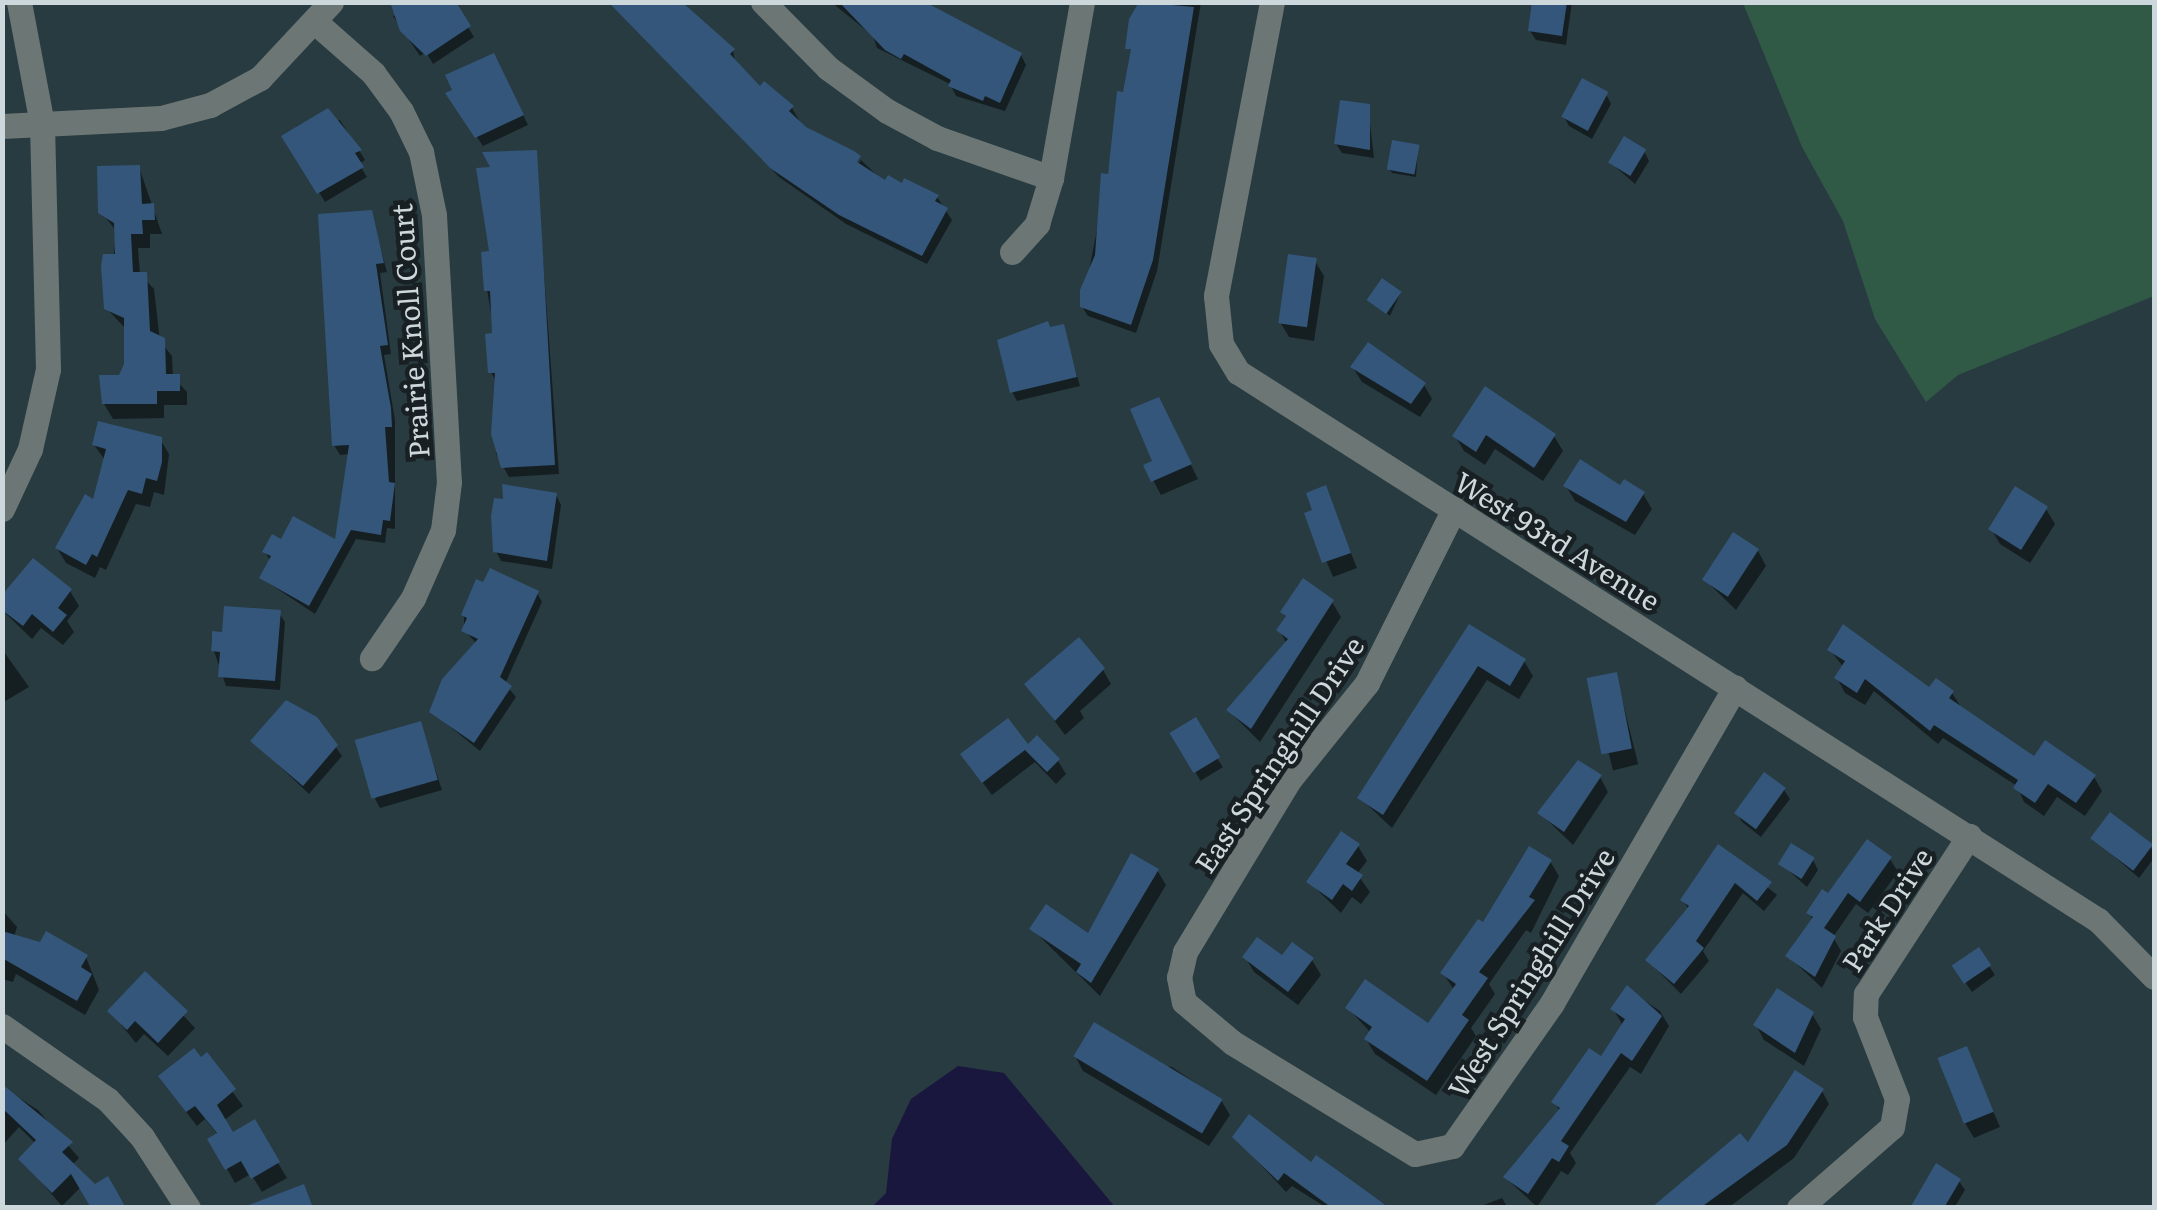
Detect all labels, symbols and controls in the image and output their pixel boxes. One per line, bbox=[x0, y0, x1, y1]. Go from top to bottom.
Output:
street label: Prairie Knoll Court bbox=[383, 203, 435, 459]
street label: West 93rd Avenue bbox=[1449, 463, 1667, 617]
street label: East Springhill Drive bbox=[1186, 629, 1370, 879]
street label: West Springhill Drive bbox=[1440, 841, 1620, 1103]
street label: Park Drive bbox=[1834, 841, 1938, 977]

